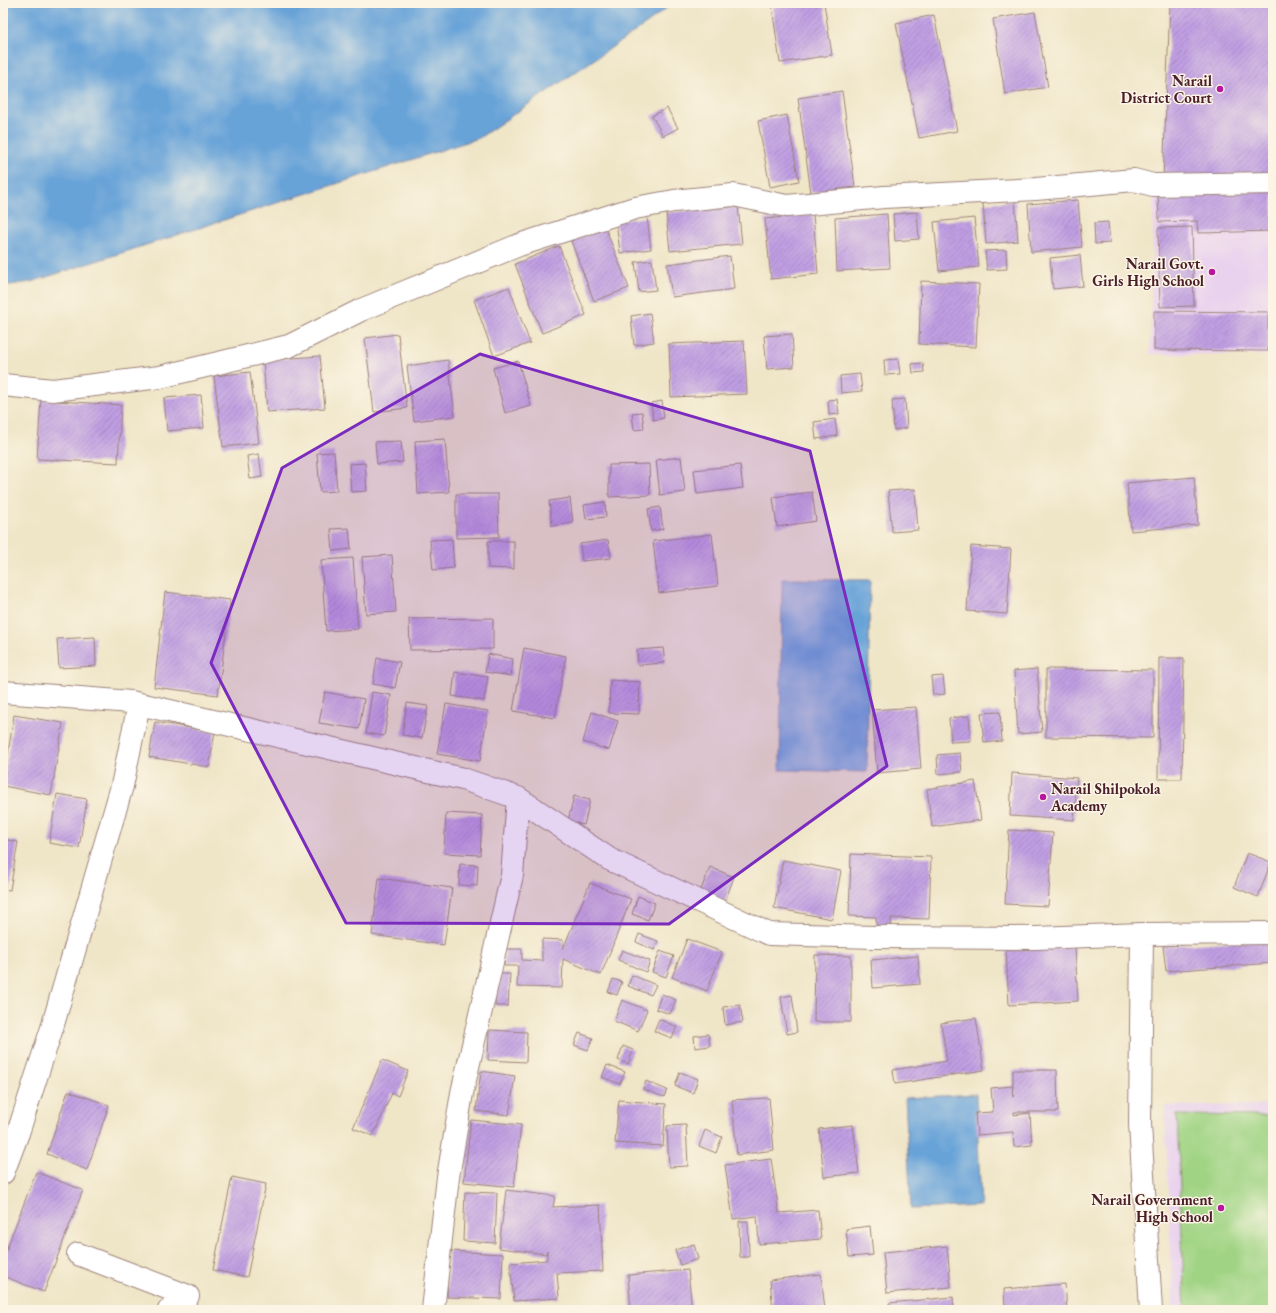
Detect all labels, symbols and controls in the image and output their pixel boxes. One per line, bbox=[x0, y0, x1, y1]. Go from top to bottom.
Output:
place label: Narail District Court bbox=[1121, 71, 1213, 107]
marker: Narail District Court bbox=[1215, 84, 1225, 94]
place label: Narail Govt. Girls High School bbox=[1092, 254, 1205, 290]
marker: Narail Govt. Girls High School bbox=[1207, 267, 1217, 277]
place label: Narail Shilpokola Academy bbox=[1050, 779, 1161, 815]
marker: Narail Shilpokola Academy bbox=[1038, 792, 1048, 802]
place label: Narail Government High School bbox=[1091, 1190, 1214, 1226]
marker: Narail Government High School bbox=[1216, 1203, 1226, 1213]

